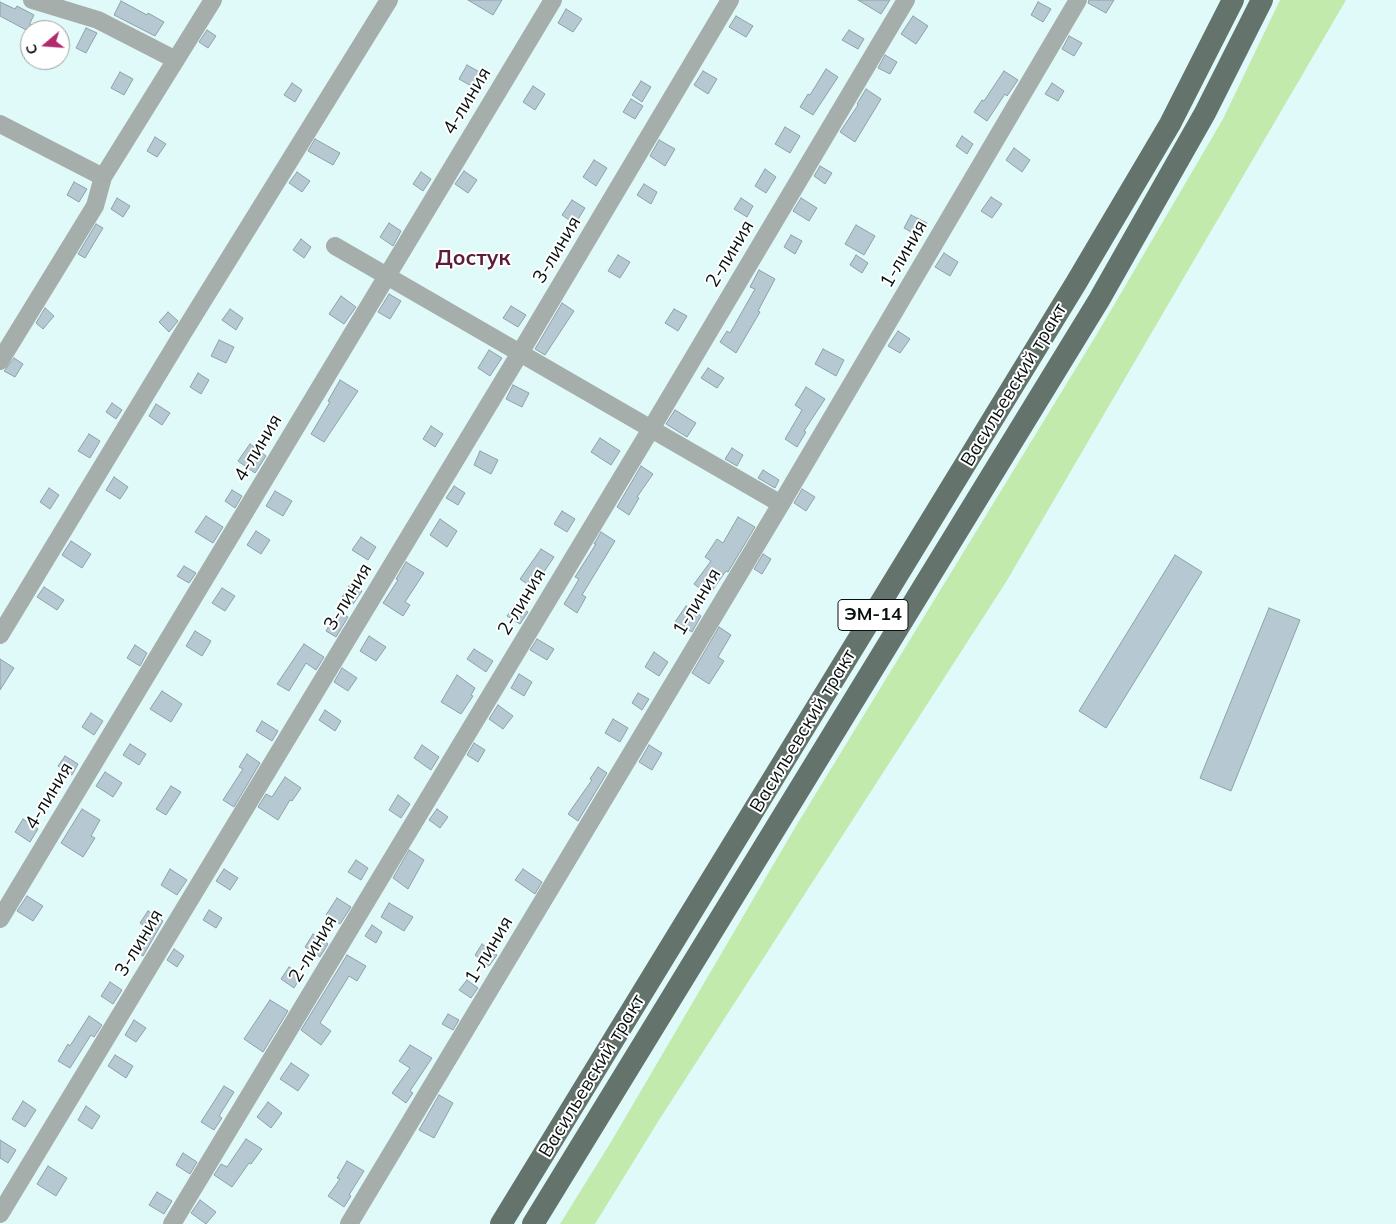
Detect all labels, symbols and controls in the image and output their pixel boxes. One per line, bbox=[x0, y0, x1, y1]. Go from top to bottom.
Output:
north arrow bbox=[20, 20, 70, 70]
text: С bbox=[22, 42, 42, 57]
street label: 4-линия bbox=[438, 63, 496, 139]
street label: 3-линия bbox=[528, 212, 586, 288]
street label: 2-линия bbox=[701, 216, 759, 292]
street label: 1-линия bbox=[876, 216, 932, 292]
district label: Достук bbox=[436, 246, 510, 272]
street label: Васильевский тракт bbox=[956, 299, 1072, 471]
street label: 4-линия bbox=[229, 410, 287, 486]
street label: 3-линия bbox=[319, 559, 377, 635]
street label: 2-линия bbox=[493, 564, 551, 640]
street label: 1-линия bbox=[668, 564, 726, 640]
road number: ЭМ-14 bbox=[838, 600, 908, 630]
street label: Васильевский тракт bbox=[745, 645, 861, 817]
street label: 4-линия bbox=[20, 758, 78, 834]
street label: 3-линия bbox=[110, 905, 168, 981]
street label: 2-линия bbox=[284, 911, 342, 987]
street label: 1-линия bbox=[460, 912, 518, 988]
street label: Васильевский тракт bbox=[534, 990, 650, 1162]

